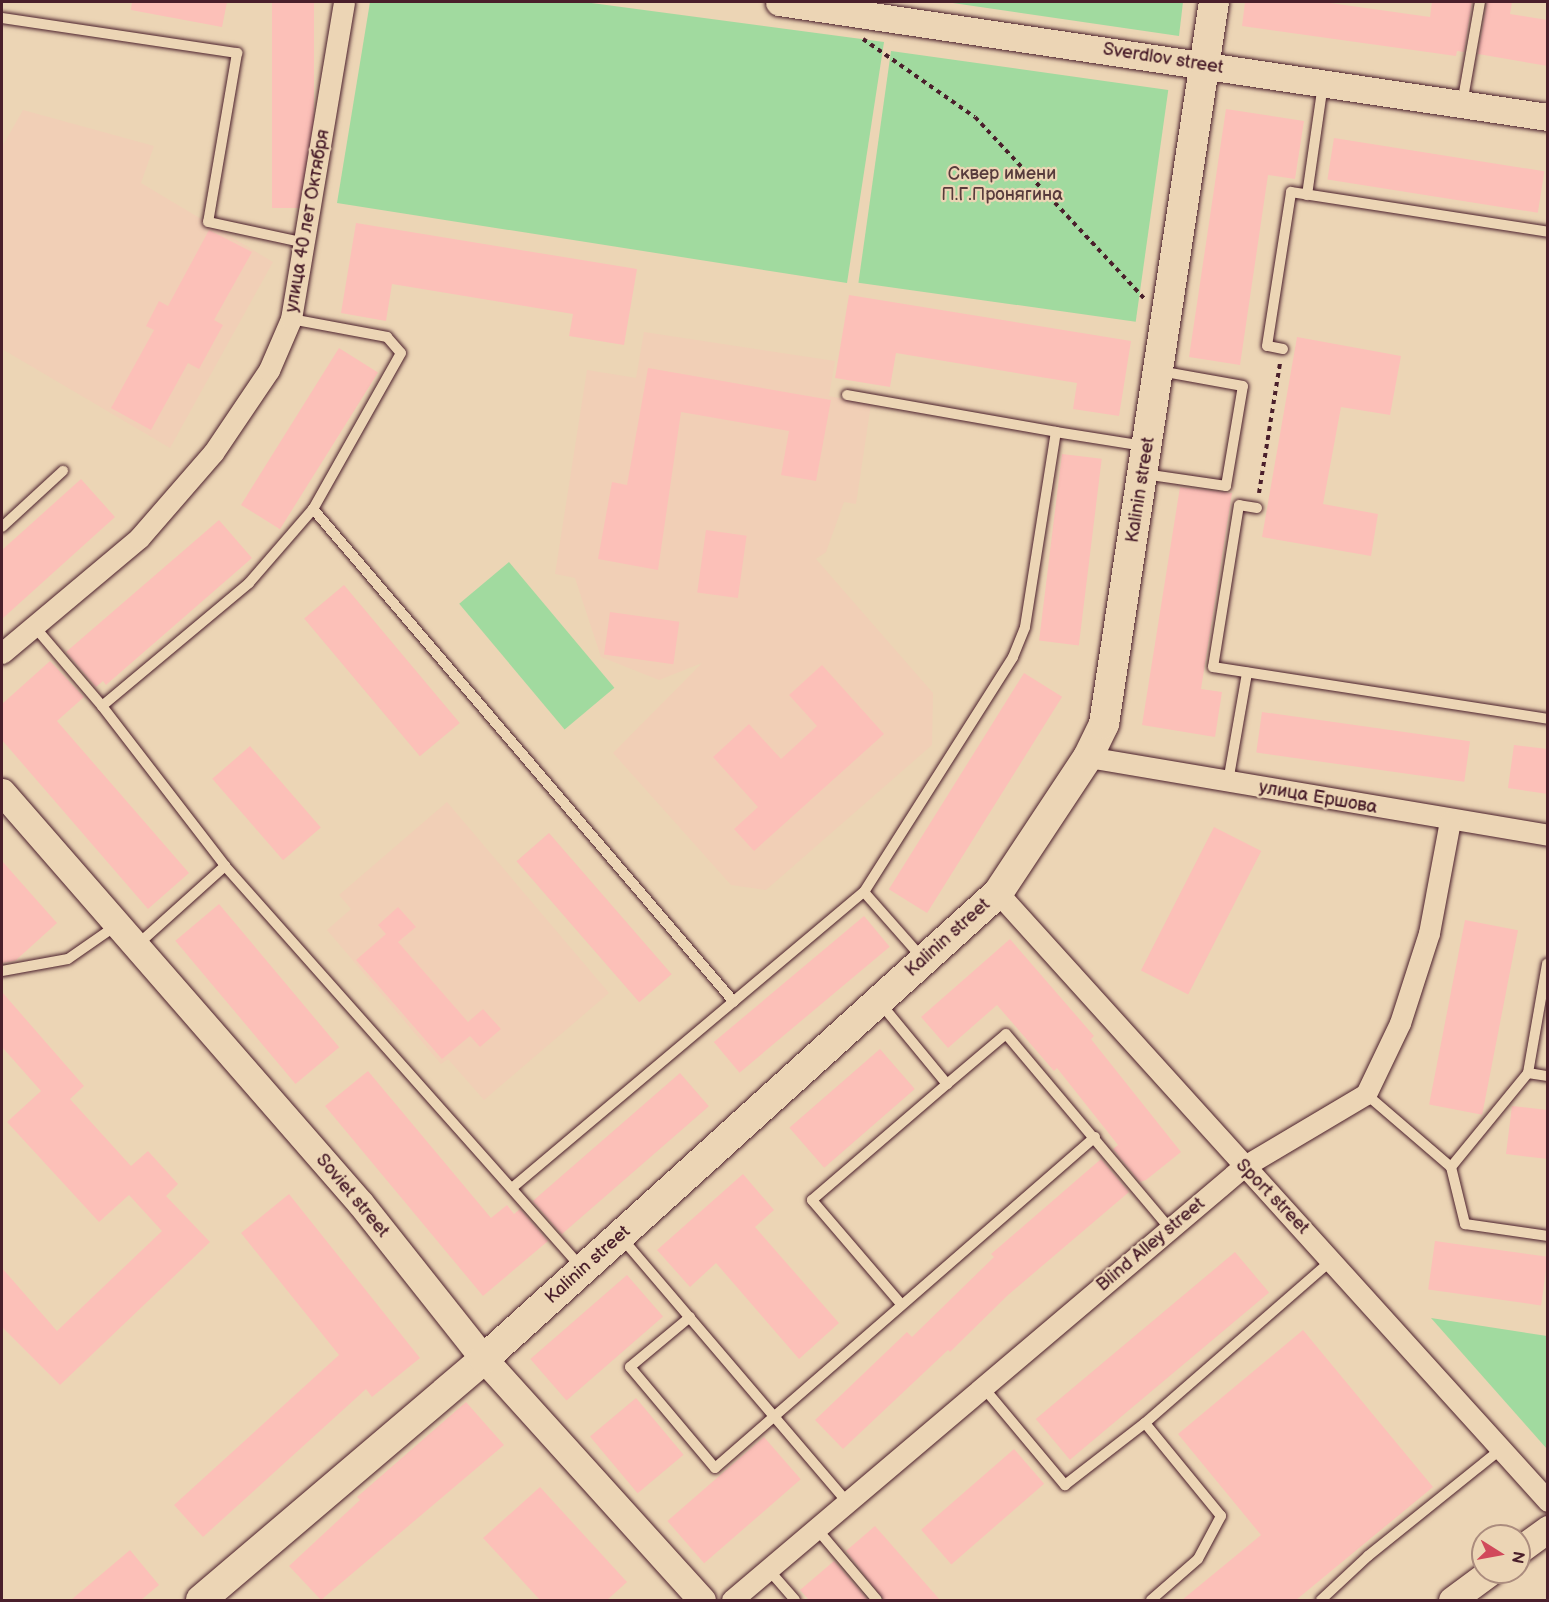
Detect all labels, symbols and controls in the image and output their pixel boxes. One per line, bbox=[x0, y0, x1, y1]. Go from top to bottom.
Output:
street label: Sverdlov street bbox=[1101, 39, 1225, 79]
street label: улица 40 лет Октября bbox=[281, 128, 335, 314]
park label: Сквер имени П.Г.Пронягина bbox=[941, 164, 1063, 207]
street label: Kalinin street bbox=[1122, 436, 1160, 544]
street label: улица Ершова bbox=[1257, 777, 1379, 819]
street label: Kalinin street bbox=[901, 894, 995, 982]
street label: Soviet street bbox=[311, 1150, 393, 1242]
street label: Sport street bbox=[1231, 1155, 1313, 1239]
street label: Blind Alley street bbox=[1092, 1193, 1210, 1297]
street label: Kalinin street bbox=[541, 1221, 635, 1309]
north arrow bbox=[1471, 1524, 1531, 1584]
text: N bbox=[1507, 1549, 1528, 1565]

